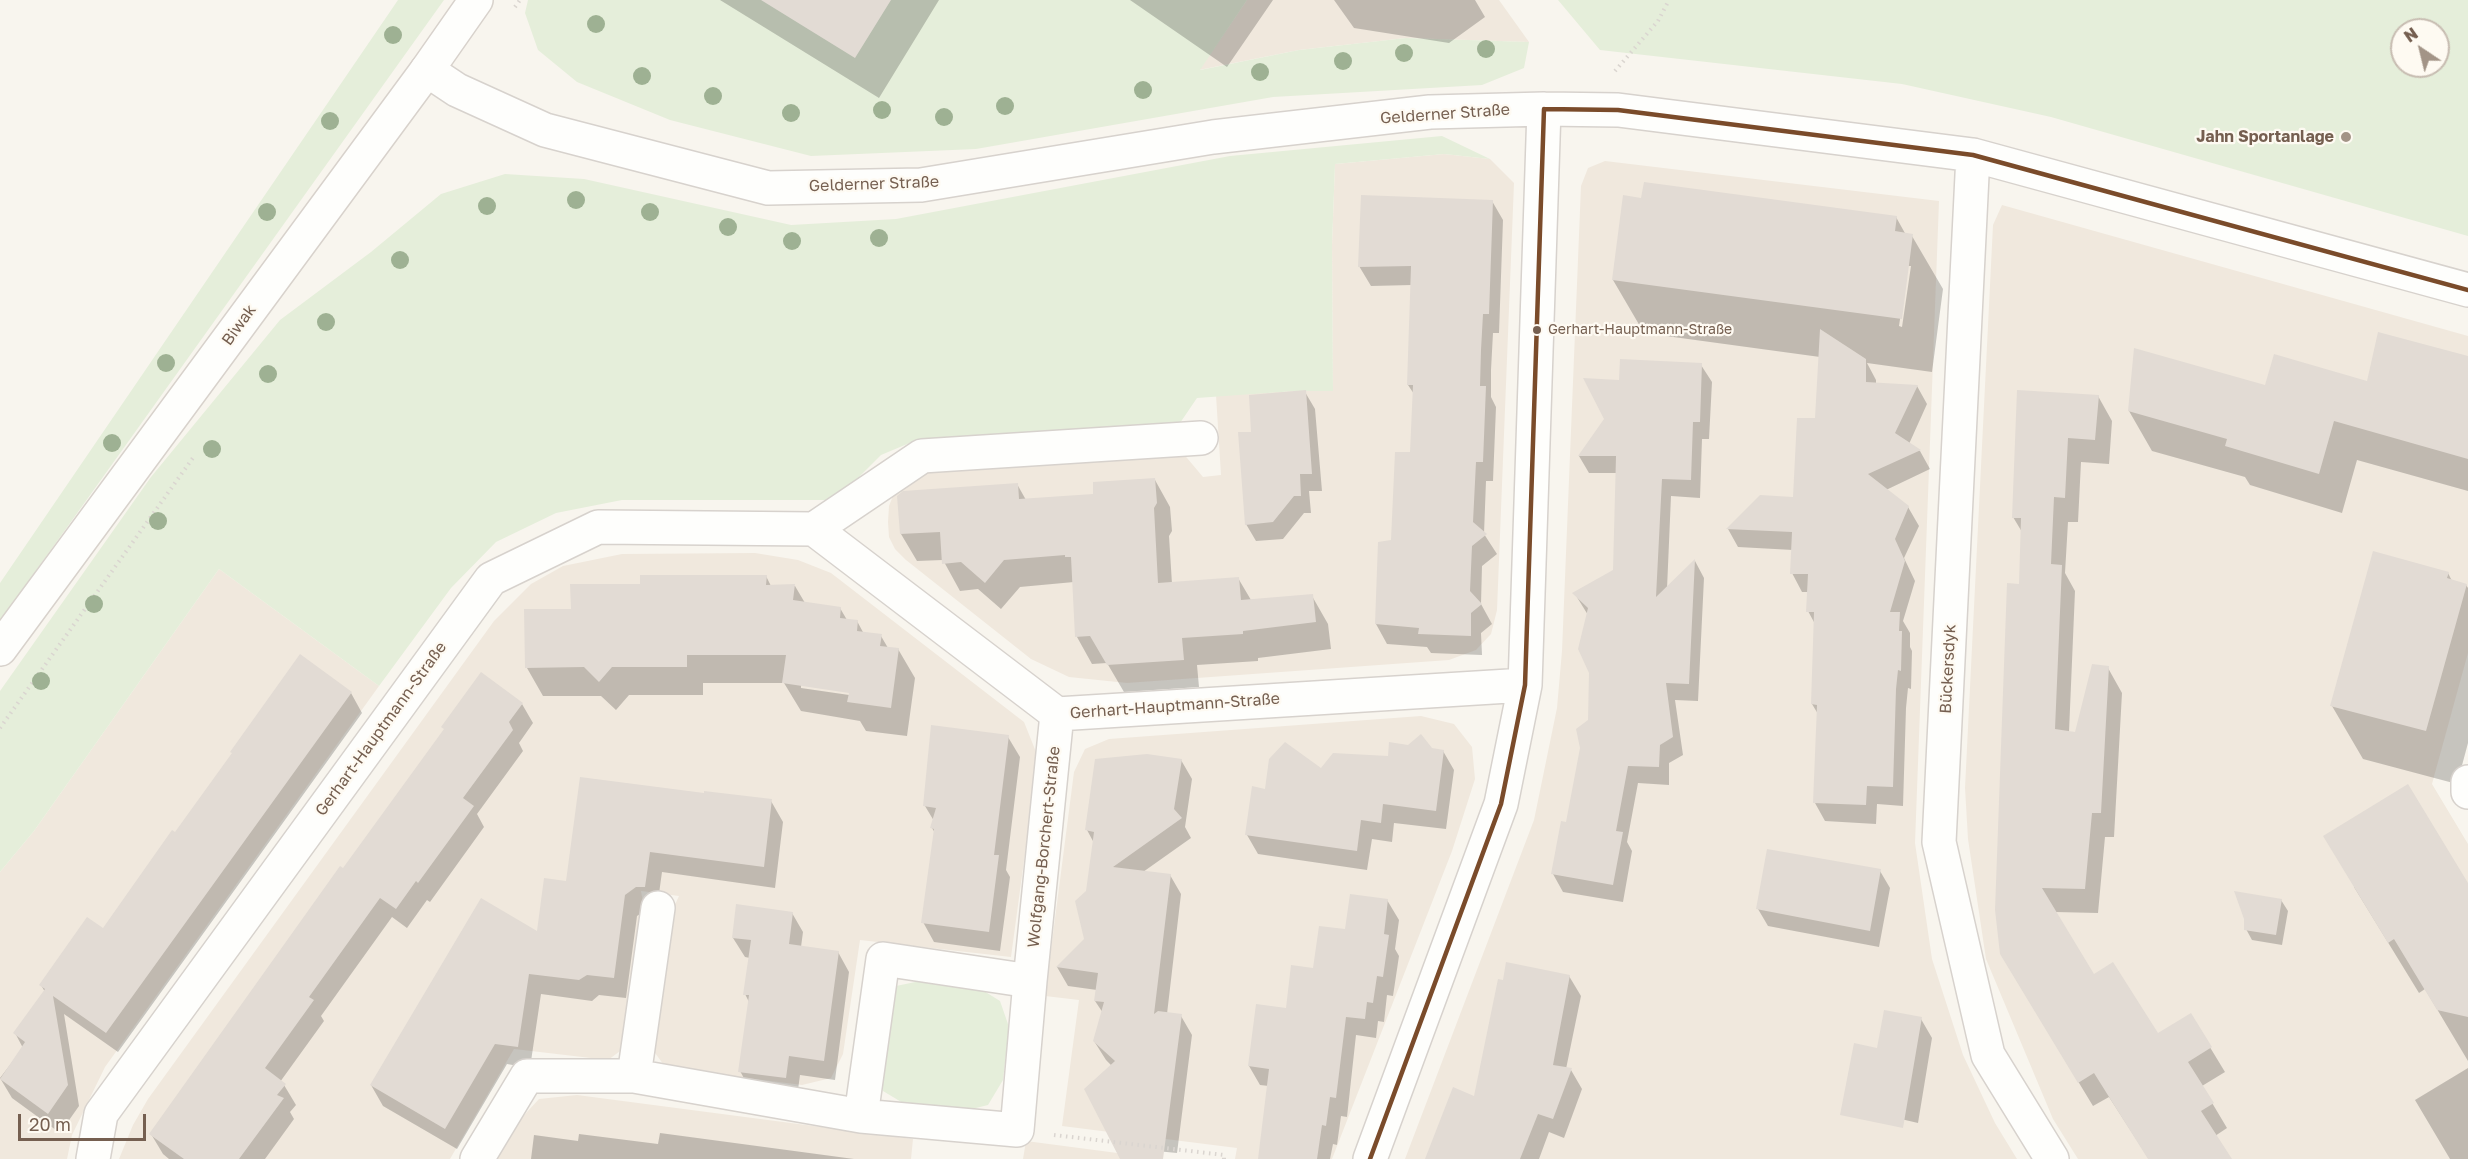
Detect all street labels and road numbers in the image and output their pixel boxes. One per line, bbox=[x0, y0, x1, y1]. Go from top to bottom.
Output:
street label: Gelderner Straße bbox=[1379, 100, 1511, 128]
street label: Gelderner Straße bbox=[809, 172, 939, 196]
street label: Biwak bbox=[218, 301, 260, 349]
street label: Bückersdyk bbox=[1936, 624, 1960, 714]
street label: Gerhart-Hauptmann-Straße bbox=[311, 638, 451, 820]
street label: Gerhart-Hauptmann-Straße bbox=[1069, 689, 1281, 723]
street label: Wolfgang-Borchert-Straße bbox=[1024, 745, 1064, 949]

